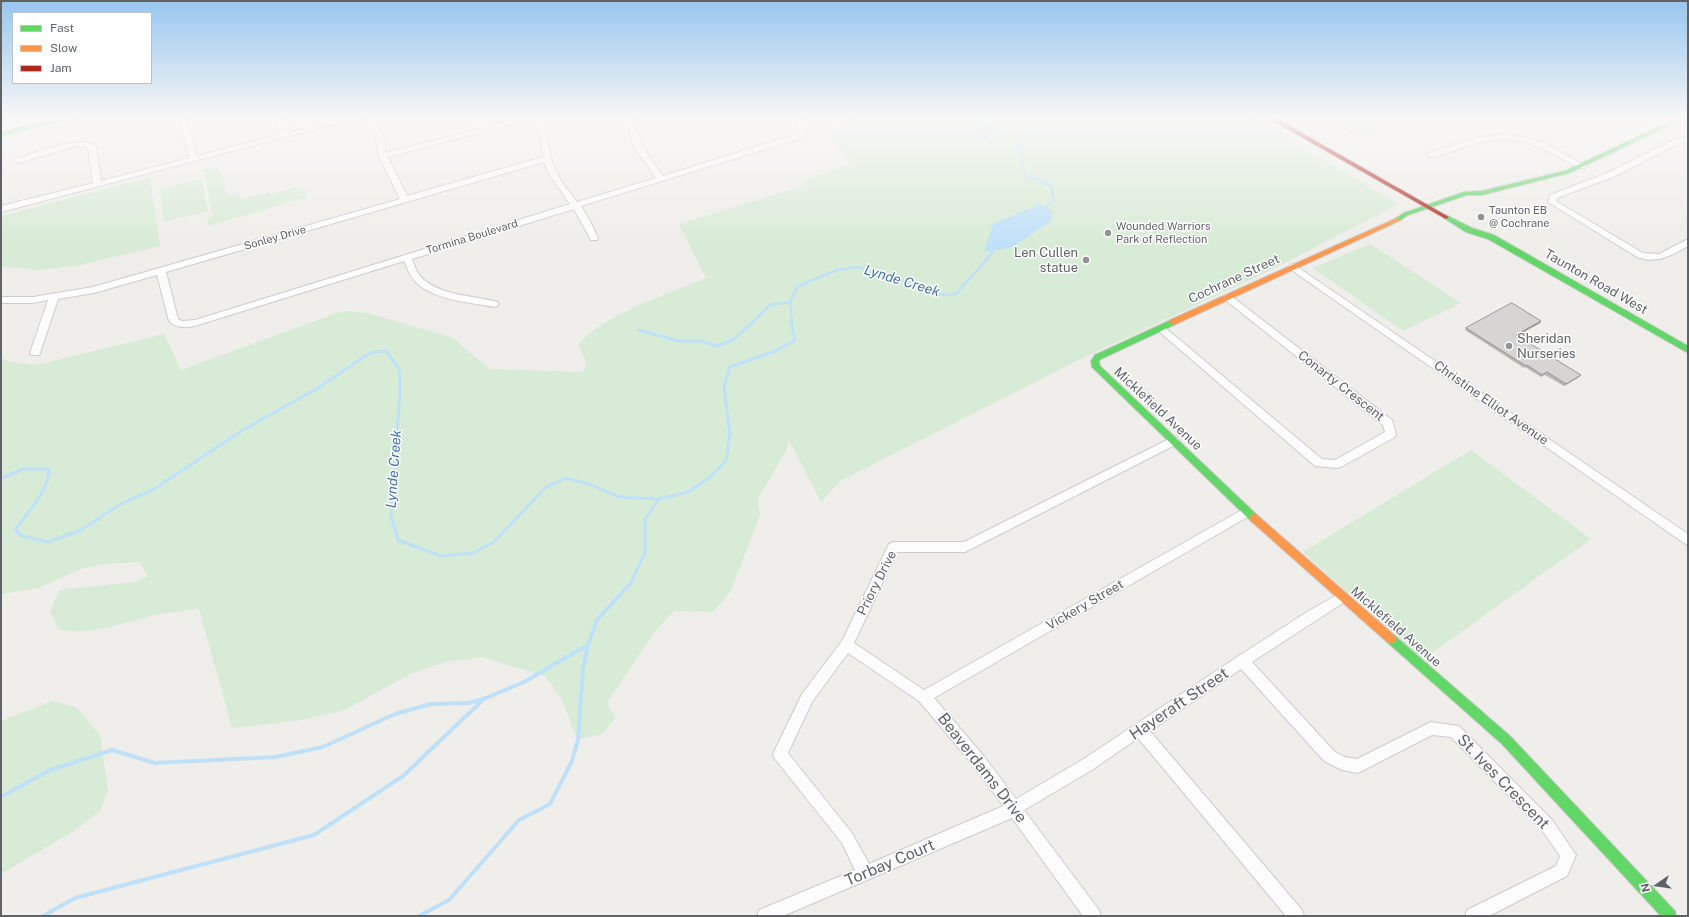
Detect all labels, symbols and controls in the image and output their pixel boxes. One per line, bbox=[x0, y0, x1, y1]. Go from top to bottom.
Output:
legend bbox=[12, 12, 152, 84]
text: Fast bbox=[50, 21, 74, 35]
text: Slow bbox=[50, 41, 77, 55]
text: Jam bbox=[50, 61, 72, 75]
place label: Taunton EB @ Cochrane bbox=[1489, 204, 1550, 230]
marker: Taunton EB @ Cochrane bbox=[1476, 212, 1486, 222]
street label: Tormina Boulevard bbox=[425, 217, 519, 257]
place label: Wounded Warriors Park of Reflection bbox=[1116, 220, 1210, 246]
street label: Sonley Drive bbox=[242, 223, 308, 253]
marker: Wounded Warriors Park of Reflection bbox=[1103, 228, 1113, 238]
place label: Len Cullen statue bbox=[1014, 245, 1078, 276]
street label: Taunton Road West bbox=[1542, 246, 1650, 318]
street label: Cochrane Street bbox=[1186, 251, 1282, 307]
marker: Len Cullen statue bbox=[1081, 255, 1091, 265]
water label: Lynde Creek bbox=[862, 261, 942, 301]
place label: Sheridan Nurseries bbox=[1517, 331, 1576, 362]
marker: Sheridan Nurseries bbox=[1504, 341, 1514, 351]
street label: Conarty Crescent bbox=[1295, 347, 1387, 425]
street label: Christine Elliot Avenue bbox=[1431, 358, 1551, 448]
street label: Micklefield Avenue bbox=[1111, 364, 1205, 454]
water label: Lynde Creek bbox=[383, 429, 405, 509]
street label: Priory Drive bbox=[854, 548, 900, 618]
street label: Vickery Street bbox=[1044, 577, 1126, 633]
street label: Micklefield Avenue bbox=[1348, 584, 1444, 670]
street label: Hayeraft Street bbox=[1126, 664, 1232, 744]
street label: Beaverdams Drive bbox=[933, 709, 1031, 827]
street label: St. Ives Crescent bbox=[1453, 731, 1553, 833]
street label: Torbay Court bbox=[842, 835, 938, 891]
north arrow bbox=[1637, 865, 1677, 905]
text: N bbox=[1638, 882, 1652, 893]

